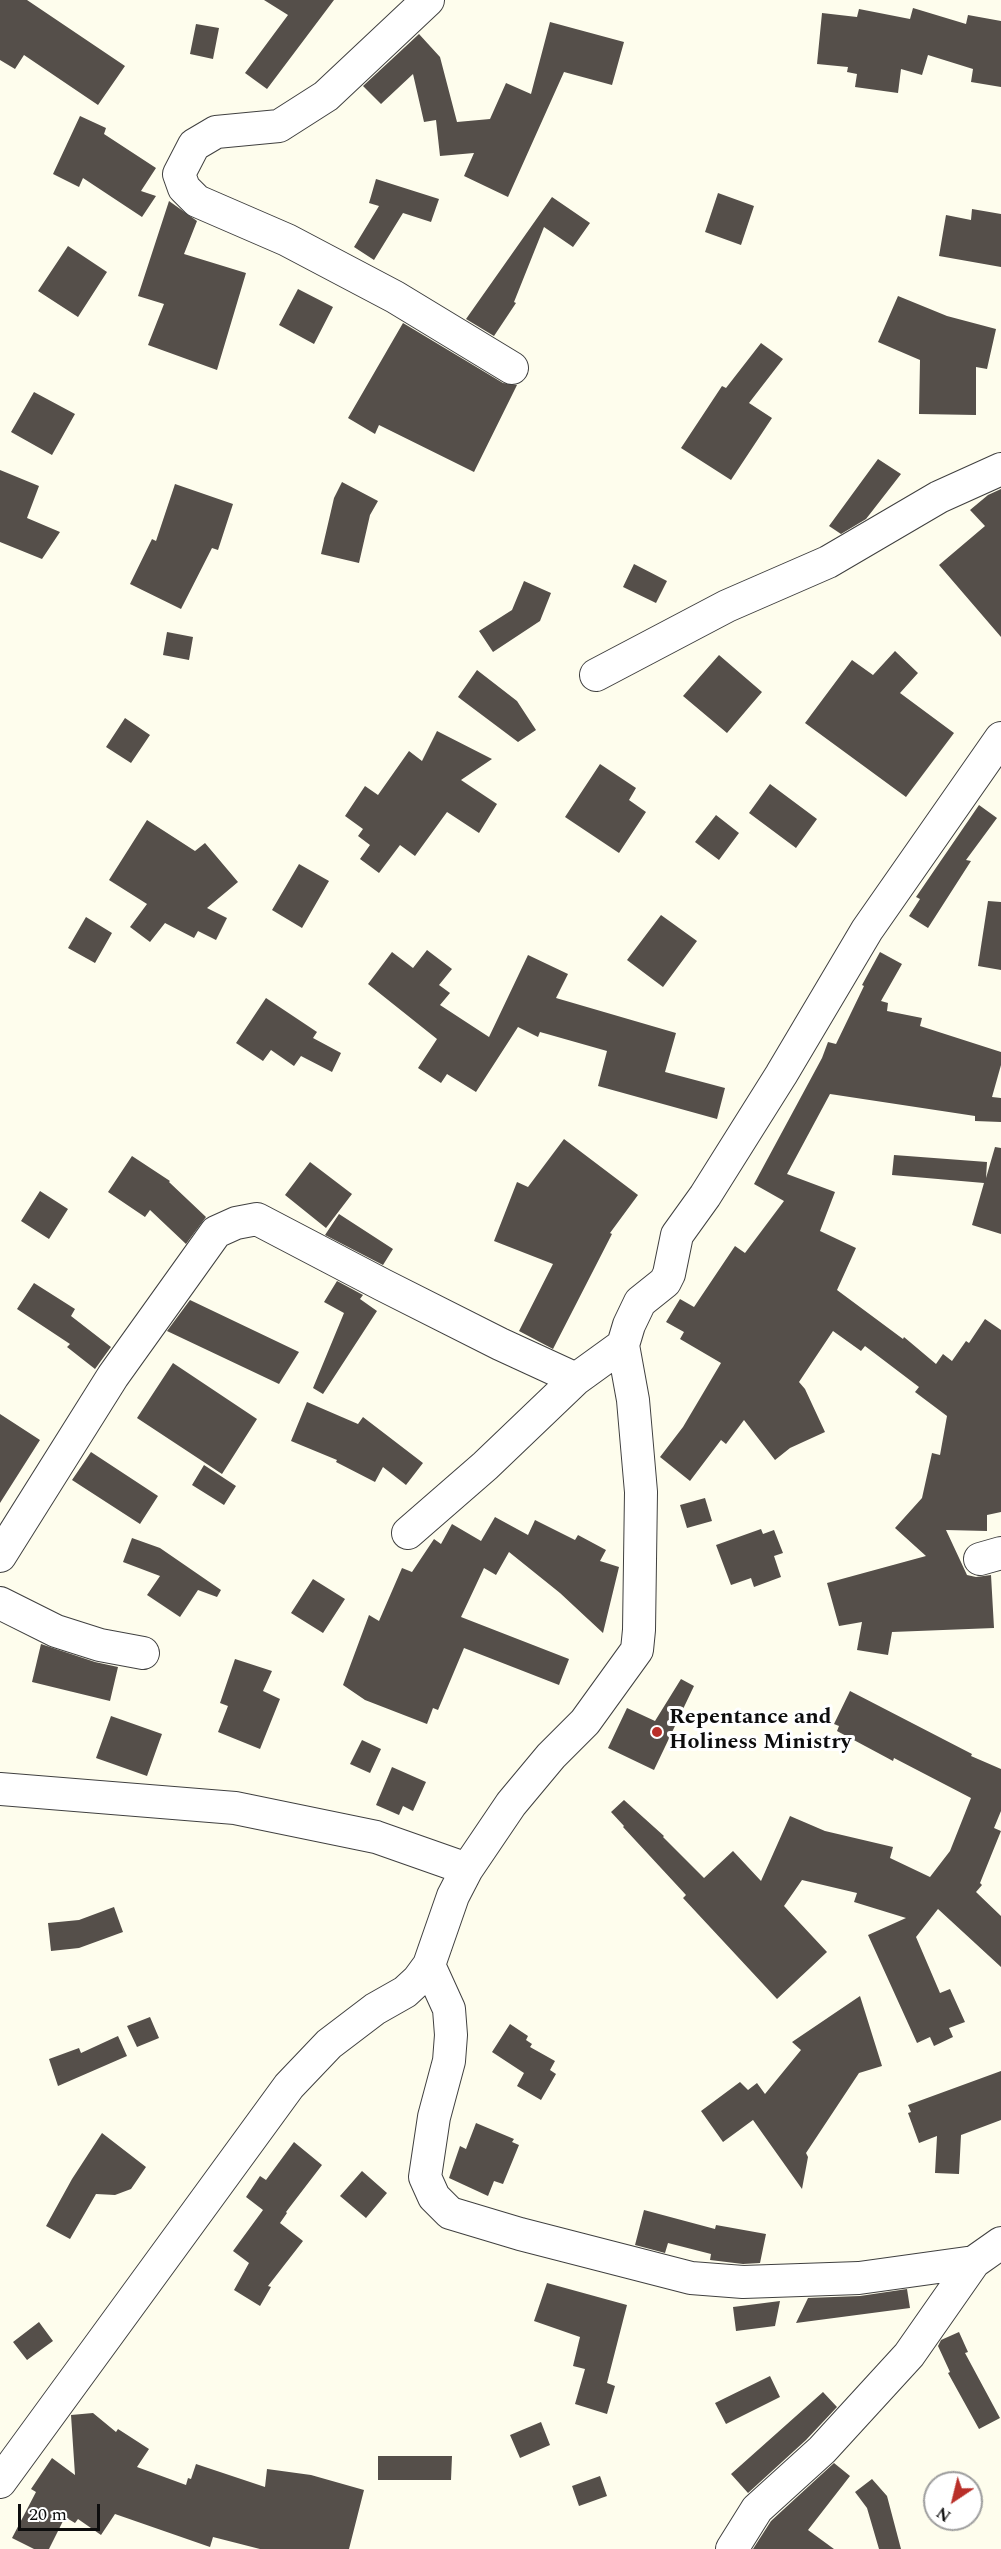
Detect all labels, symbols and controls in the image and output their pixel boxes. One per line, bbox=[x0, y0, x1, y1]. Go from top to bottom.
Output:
place label: Repentance and Holiness Ministry bbox=[669, 1706, 851, 1758]
marker: Repentance and Holiness Ministry bbox=[650, 1725, 664, 1739]
north arrow bbox=[923, 2471, 983, 2531]
scale bar bbox=[21, 2492, 104, 2530]
text: 20 m bbox=[29, 2501, 67, 2528]
text: N bbox=[932, 2501, 956, 2528]

